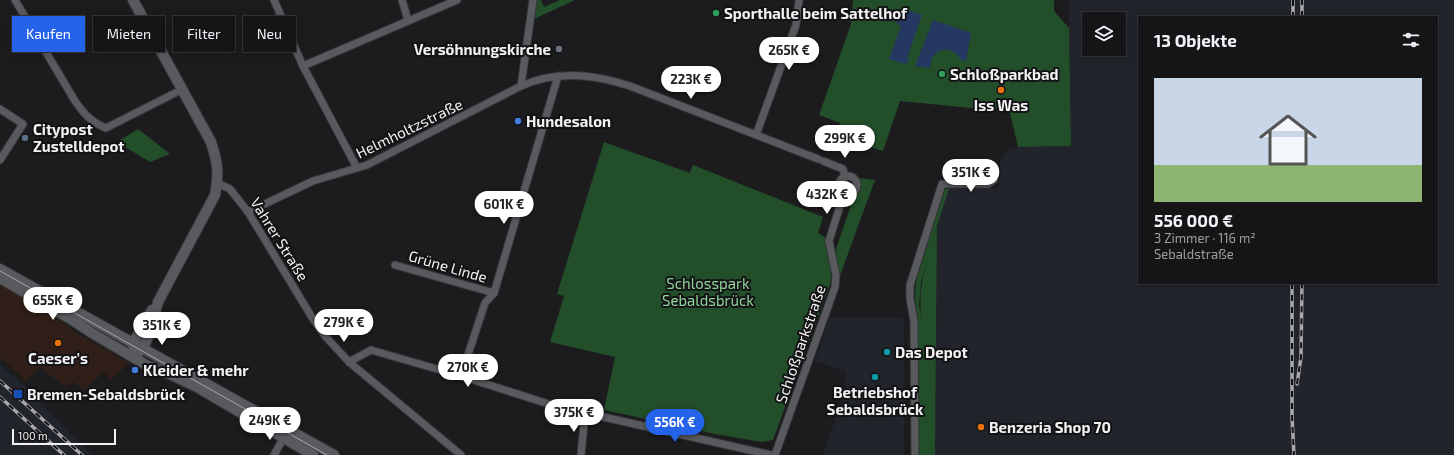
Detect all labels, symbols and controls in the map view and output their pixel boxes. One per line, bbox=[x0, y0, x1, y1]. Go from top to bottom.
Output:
place label: Sporthalle beim Sattelhof bbox=[724, 4, 908, 22]
marker: Sporthalle beim Sattelhof bbox=[711, 8, 721, 18]
map controls bbox=[1082, 12, 1126, 56]
button: layers bbox=[1082, 12, 1126, 56]
chip: Kaufen bbox=[12, 16, 85, 52]
chip: Mieten bbox=[93, 16, 165, 52]
chip: Filter bbox=[173, 16, 235, 52]
chip: Neu bbox=[243, 16, 296, 52]
icon: filters bbox=[1400, 29, 1422, 51]
text: 13 Objekte bbox=[1154, 30, 1237, 50]
pin: 265K € bbox=[756, 37, 822, 71]
place label: Versöhnungskirche bbox=[414, 40, 551, 58]
text: 265K € bbox=[768, 42, 810, 58]
marker: Versöhnungskirche bbox=[554, 44, 564, 54]
place label: Schloßparkbad bbox=[950, 65, 1059, 83]
pin: 223K € bbox=[658, 66, 724, 100]
marker: Schloßparkbad bbox=[937, 69, 947, 79]
text: 223K € bbox=[670, 71, 712, 87]
marker: Iss Was bbox=[996, 85, 1006, 95]
street label: Helmholtzstraße bbox=[353, 94, 465, 162]
place label: Iss Was bbox=[974, 96, 1028, 114]
icon: home bbox=[1252, 104, 1324, 176]
place label: Hundesalon bbox=[526, 112, 611, 130]
marker: Hundesalon bbox=[513, 116, 523, 126]
place label: Citypost Zustelldepot bbox=[33, 120, 124, 155]
pin: 299K € bbox=[812, 125, 878, 159]
text: 299K € bbox=[824, 130, 866, 146]
marker: Citypost Zustelldepot bbox=[20, 133, 30, 143]
pin: 351K € bbox=[938, 159, 1004, 193]
text: 351K € bbox=[951, 164, 991, 180]
pin: 432K € bbox=[794, 181, 860, 215]
text: 432K € bbox=[806, 186, 848, 202]
pin: 601K € bbox=[471, 191, 537, 225]
street label: Vahrer Straße bbox=[247, 194, 313, 284]
text: 601K € bbox=[484, 196, 524, 212]
text: 556 000 € bbox=[1154, 210, 1233, 230]
text: 3 Zimmer · 116 m² bbox=[1154, 230, 1256, 246]
street label: Grüne Linde bbox=[407, 246, 489, 286]
text: Sebaldstraße bbox=[1154, 246, 1234, 262]
park label: Schlosspark Sebaldsbrück bbox=[662, 274, 754, 309]
street label: Schloßparkstraße bbox=[771, 282, 829, 406]
pin: 655K € bbox=[20, 287, 86, 321]
text: 655K € bbox=[32, 292, 74, 308]
pin: 279K € bbox=[311, 309, 377, 343]
pin: 351K € bbox=[129, 312, 195, 346]
text: 279K € bbox=[323, 314, 365, 330]
text: 351K € bbox=[142, 317, 182, 333]
marker: Caeser's bbox=[53, 338, 63, 348]
place label: Das Depot bbox=[895, 343, 968, 361]
marker: Das Depot bbox=[882, 347, 892, 357]
place label: Caeser's bbox=[28, 349, 88, 367]
pin: 270K € bbox=[435, 354, 501, 388]
text: 270K € bbox=[447, 359, 489, 375]
place label: Kleider & mehr bbox=[143, 361, 249, 379]
marker: Kleider & mehr bbox=[130, 365, 140, 375]
marker: Betriebshof Sebaldsbrück bbox=[870, 372, 880, 382]
place label: Betriebshof Sebaldsbrück bbox=[827, 383, 924, 418]
place label: Bremen-Sebaldsbrück bbox=[27, 385, 186, 403]
marker: Bremen-Sebaldsbrück bbox=[12, 388, 24, 400]
pin: 375K € bbox=[541, 399, 607, 433]
text: 375K € bbox=[554, 404, 594, 420]
pin: 249K € bbox=[237, 407, 303, 441]
pin: 556K € bbox=[642, 409, 708, 443]
text: 249K € bbox=[249, 412, 291, 428]
text: 556K € bbox=[654, 414, 696, 430]
place label: Benzeria Shop 70 bbox=[989, 418, 1111, 436]
marker: Benzeria Shop 70 bbox=[976, 422, 986, 432]
scale bar bbox=[12, 427, 116, 446]
text: 100 m bbox=[18, 429, 48, 442]

